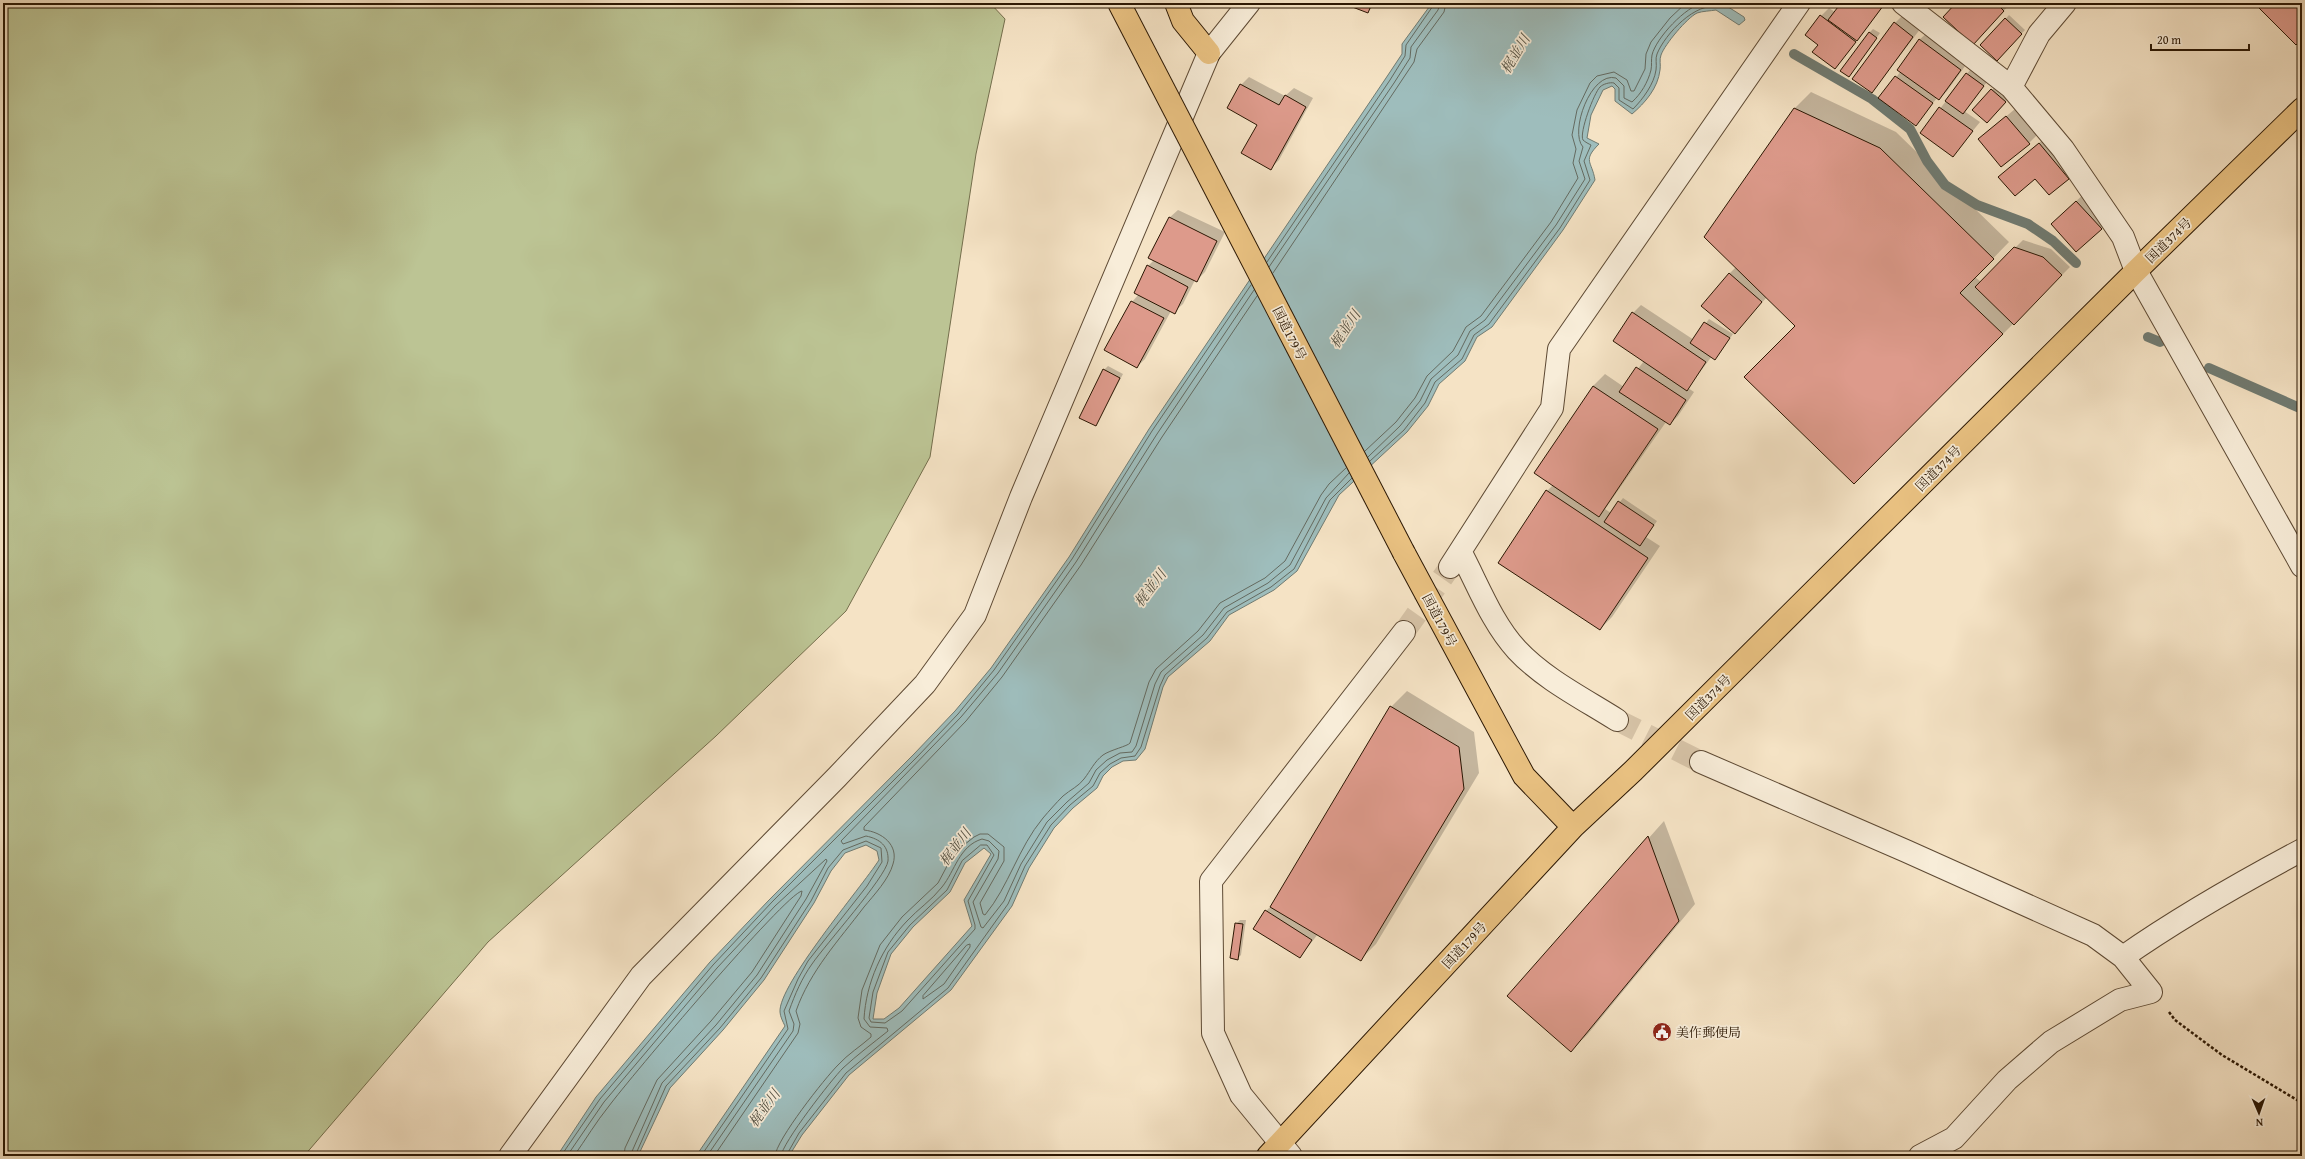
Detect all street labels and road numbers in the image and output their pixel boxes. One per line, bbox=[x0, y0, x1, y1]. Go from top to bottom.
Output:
street label: 国道374号 bbox=[2141, 213, 2196, 267]
street label: 国道179号 bbox=[1268, 303, 1311, 363]
street label: 国道374号 bbox=[1911, 441, 1965, 495]
street label: 国道179号 bbox=[1418, 590, 1462, 650]
street label: 国道374号 bbox=[1681, 670, 1735, 724]
street label: 国道179号 bbox=[1438, 918, 1491, 973]

